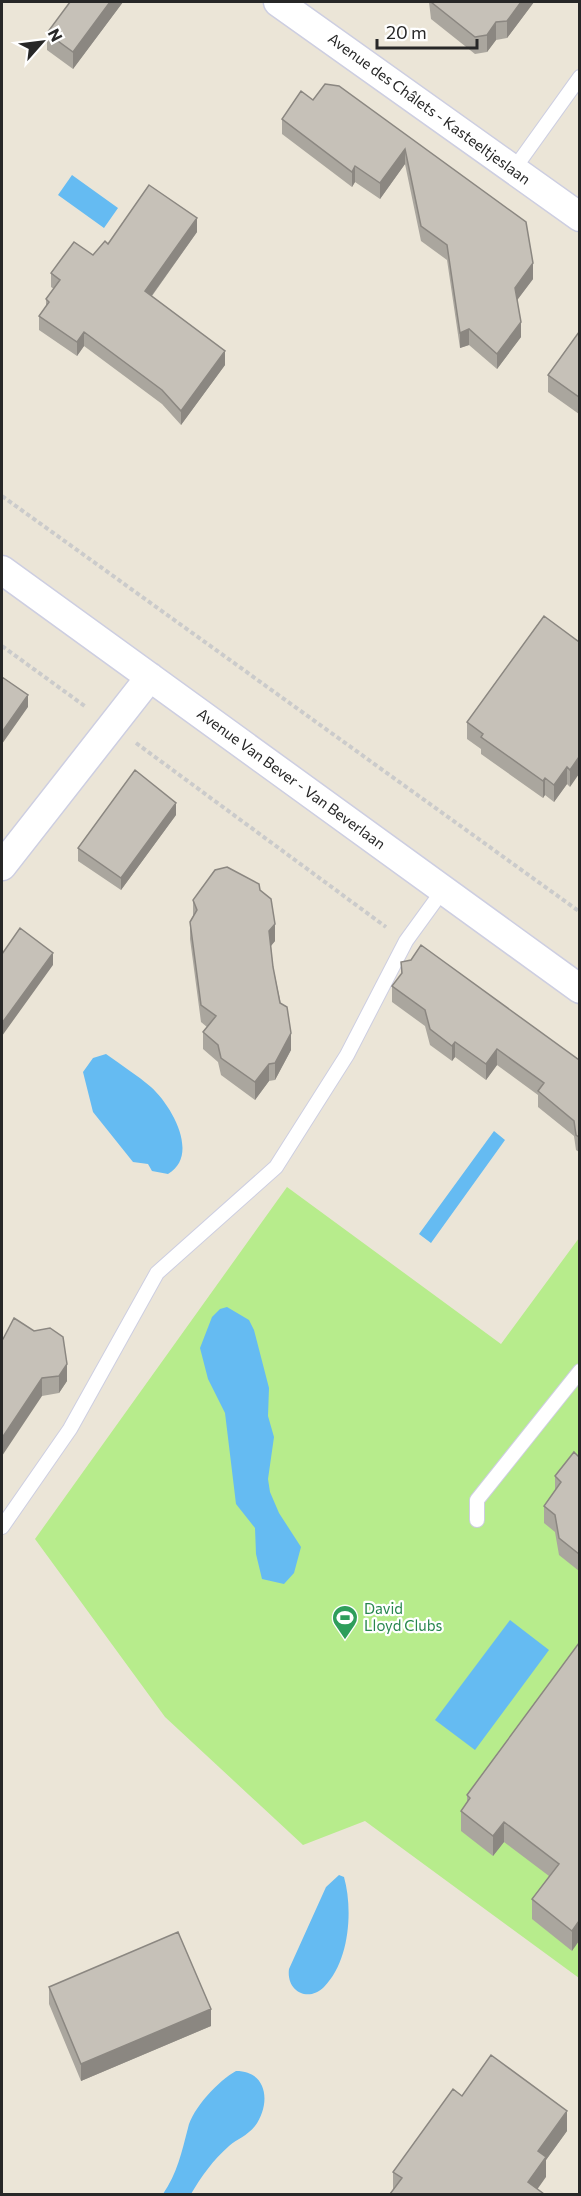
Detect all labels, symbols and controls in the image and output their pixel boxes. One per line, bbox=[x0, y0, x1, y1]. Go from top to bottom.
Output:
north arrow bbox=[12, 12, 72, 72]
scale bar bbox=[377, 12, 478, 50]
text: 20 m bbox=[386, 21, 427, 43]
text: N bbox=[44, 25, 67, 44]
street label: Avenue des Châlets - Kasteeltjeslaan bbox=[325, 29, 534, 188]
street label: Avenue Van Bever - Van Beverlaan bbox=[194, 704, 389, 853]
place label: David Lloyd Clubs bbox=[364, 1599, 442, 1634]
sports icon: David Lloyd Clubs bbox=[330, 1603, 360, 1641]

